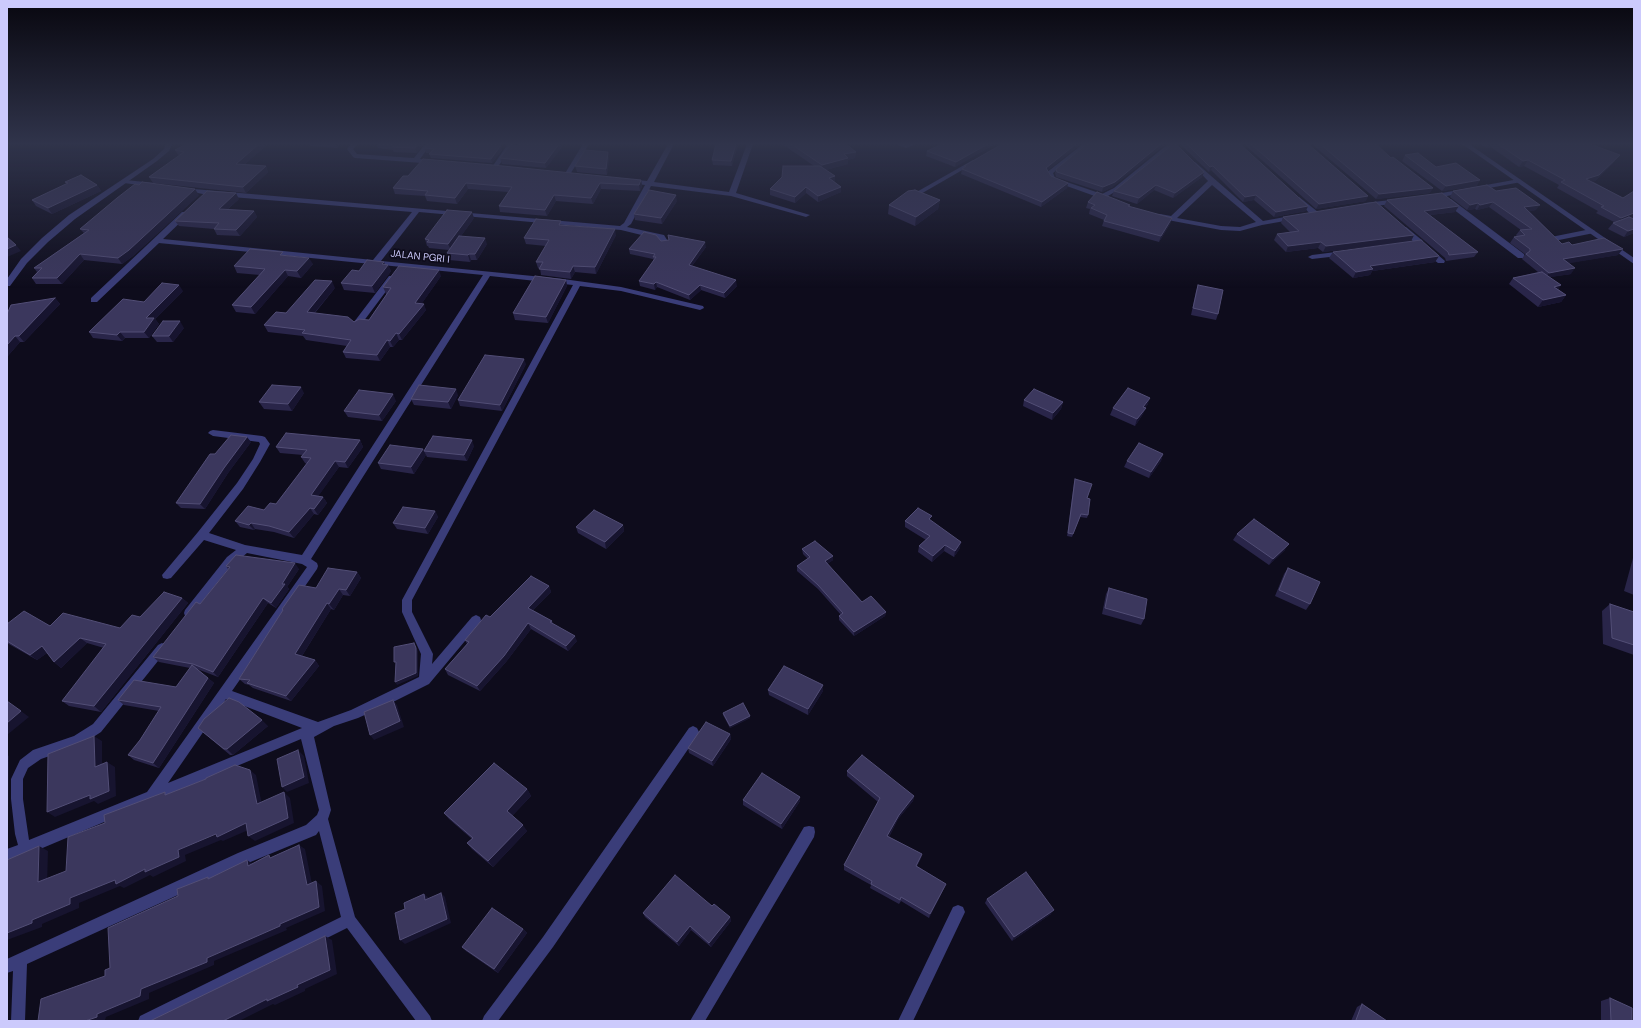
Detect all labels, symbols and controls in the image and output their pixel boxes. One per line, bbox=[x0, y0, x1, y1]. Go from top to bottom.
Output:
street label: JALAN PGRI I bbox=[390, 248, 450, 266]

